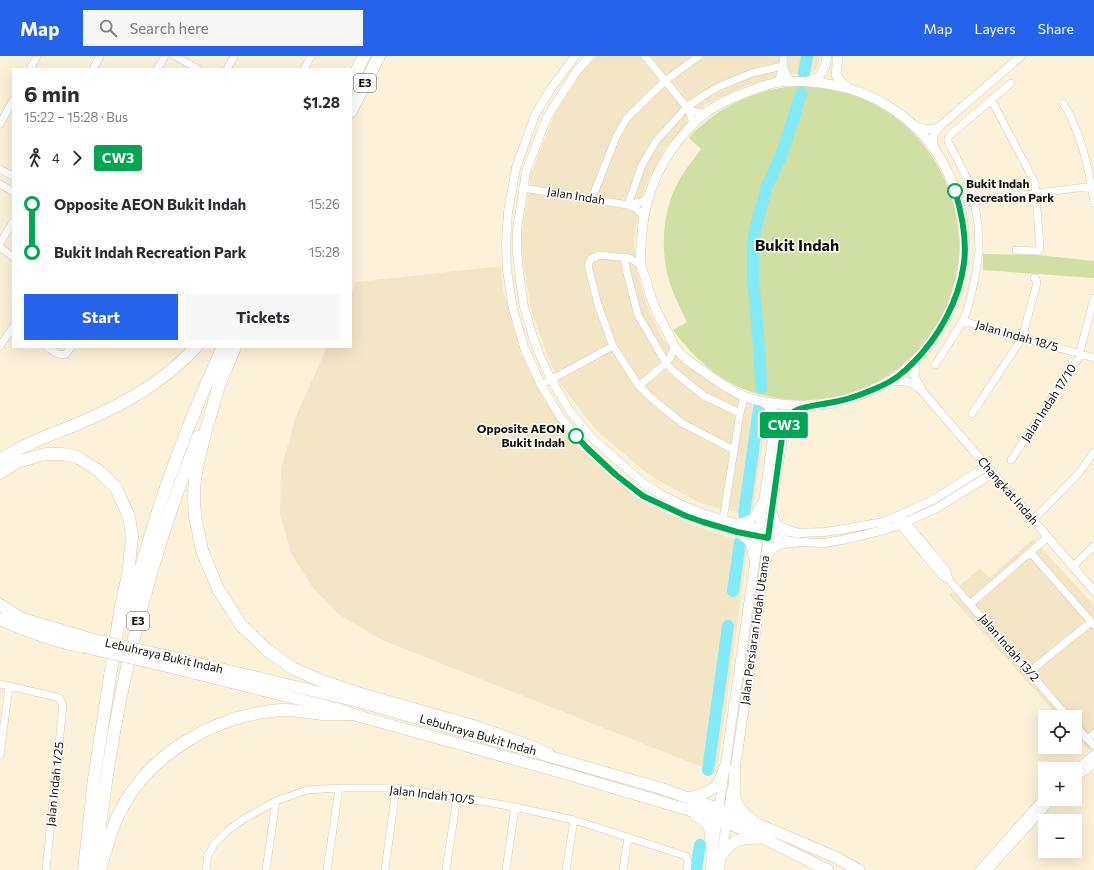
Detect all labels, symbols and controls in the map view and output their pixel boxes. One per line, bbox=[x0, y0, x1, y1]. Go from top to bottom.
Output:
search box bbox=[83, 10, 363, 46]
text: Map bbox=[20, 17, 59, 40]
icon: search bbox=[97, 17, 119, 39]
text: Search here bbox=[129, 19, 209, 37]
text: Map bbox=[924, 20, 952, 37]
text: Layers bbox=[974, 20, 1016, 37]
text: Share bbox=[1038, 20, 1074, 37]
road number: E3 bbox=[354, 74, 376, 92]
text: 6 min bbox=[24, 80, 80, 107]
text: $1.28 bbox=[303, 93, 340, 111]
text: 15:22 – 15:28 · Bus bbox=[24, 109, 128, 125]
icon: walk bbox=[24, 147, 46, 169]
icon: forward bbox=[66, 147, 88, 169]
text: CW3 bbox=[102, 149, 134, 166]
text: 4 bbox=[52, 150, 60, 166]
place label: Bukit Indah Recreation Park bbox=[966, 176, 1054, 204]
marker: Bukit Indah Recreation Park bbox=[947, 183, 963, 199]
street label: Jalan Indah bbox=[546, 184, 606, 207]
text: Opposite AEON Bukit Indah bbox=[54, 195, 246, 213]
text: 15:26 bbox=[309, 196, 340, 212]
district label: Bukit Indah bbox=[755, 235, 839, 254]
text: Bukit Indah Recreation Park bbox=[54, 243, 246, 261]
text: 15:28 bbox=[309, 244, 340, 260]
button: Start bbox=[24, 294, 178, 340]
button: Tickets bbox=[186, 294, 340, 340]
street label: Jalan Indah 18/5 bbox=[974, 317, 1060, 355]
street label: Jalan Indah 17/10 bbox=[1018, 361, 1079, 444]
line badge: CW3 bbox=[761, 412, 807, 438]
text: CW3 bbox=[768, 416, 800, 433]
place label: Opposite AEON Bukit Indah bbox=[477, 421, 565, 449]
marker: Opposite AEON Bukit Indah bbox=[568, 428, 584, 444]
street label: Changkat Indah bbox=[976, 454, 1042, 527]
street label: Jalan Persiaran Indah Utama bbox=[737, 554, 772, 706]
street label: Jalan Indah 13/2 bbox=[976, 611, 1043, 685]
road number: E3 bbox=[127, 612, 149, 630]
street label: Lebuhraya Bukit Indah bbox=[104, 635, 225, 675]
map controls bbox=[1038, 710, 1082, 858]
button: locate bbox=[1038, 710, 1082, 754]
street label: Lebuhraya Bukit Indah bbox=[418, 711, 538, 757]
street label: Jalan Indah 1/25 bbox=[43, 741, 66, 827]
button: + bbox=[1038, 762, 1082, 806]
street label: Jalan Indah 10/5 bbox=[389, 782, 476, 807]
button: − bbox=[1038, 814, 1082, 858]

